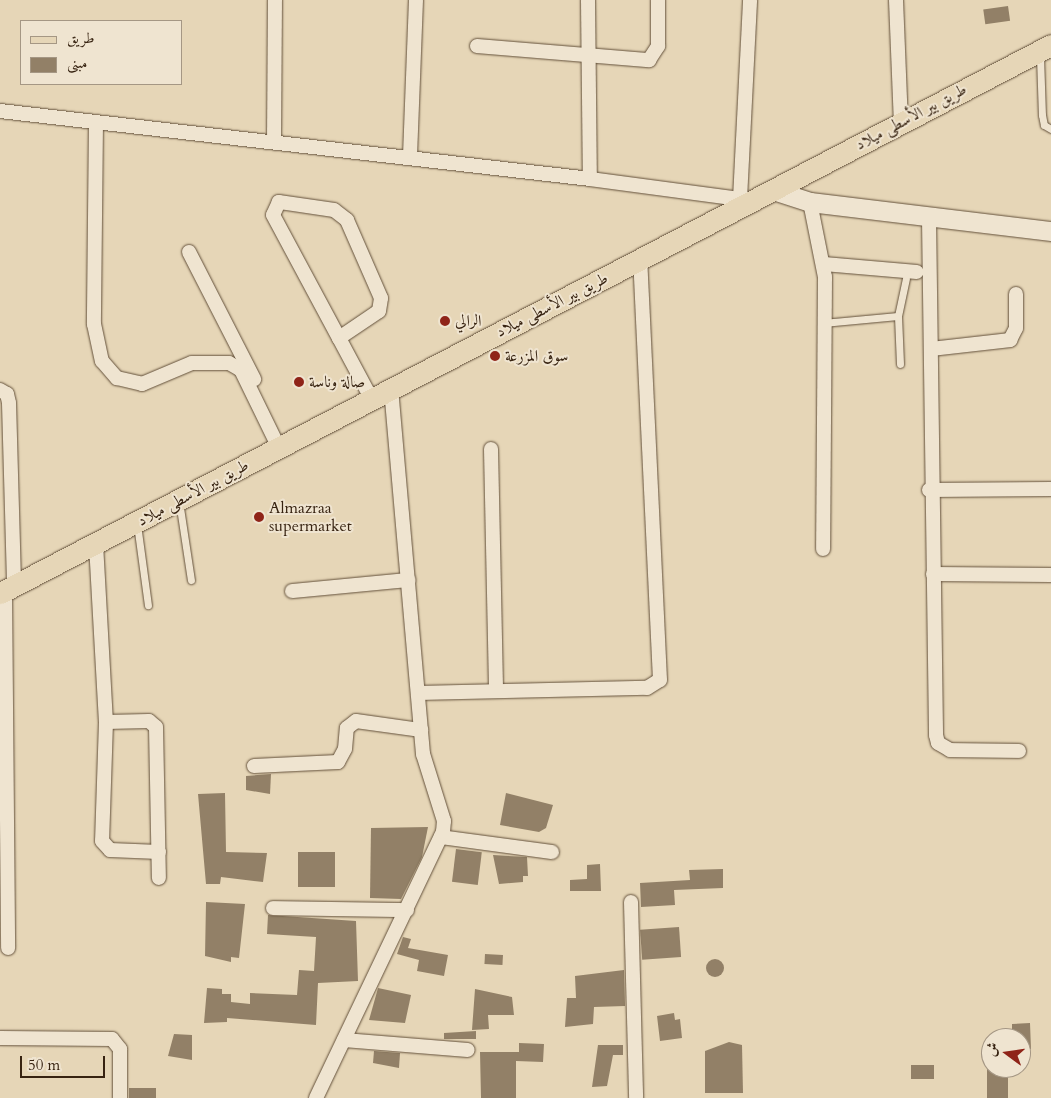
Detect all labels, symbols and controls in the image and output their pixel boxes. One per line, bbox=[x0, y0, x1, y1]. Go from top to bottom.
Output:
legend bbox=[20, 20, 182, 85]
text: طريق bbox=[67, 28, 94, 48]
text: مبنى bbox=[67, 53, 87, 73]
street label: طريق بير الأسطى ميلاد bbox=[852, 80, 970, 154]
street label: طريق بير الأسطى ميلاد bbox=[493, 268, 611, 342]
place label: الرالي bbox=[455, 311, 482, 331]
marker: الرالي bbox=[439, 315, 451, 327]
place label: سوق المزرعة bbox=[505, 346, 568, 366]
marker: سوق المزرعة bbox=[489, 350, 501, 362]
place label: صالة وناسة bbox=[309, 372, 365, 392]
marker: صالة وناسة bbox=[293, 376, 305, 388]
street label: طريق بير الأسطى ميلاد bbox=[134, 456, 252, 530]
place label: Almazraa supermarket bbox=[269, 498, 352, 536]
marker: Almazraa supermarket bbox=[253, 511, 265, 523]
north arrow bbox=[981, 1028, 1031, 1078]
text: ش bbox=[981, 1040, 1003, 1059]
scale bar bbox=[22, 1046, 108, 1078]
text: 50 m bbox=[28, 1055, 60, 1075]

